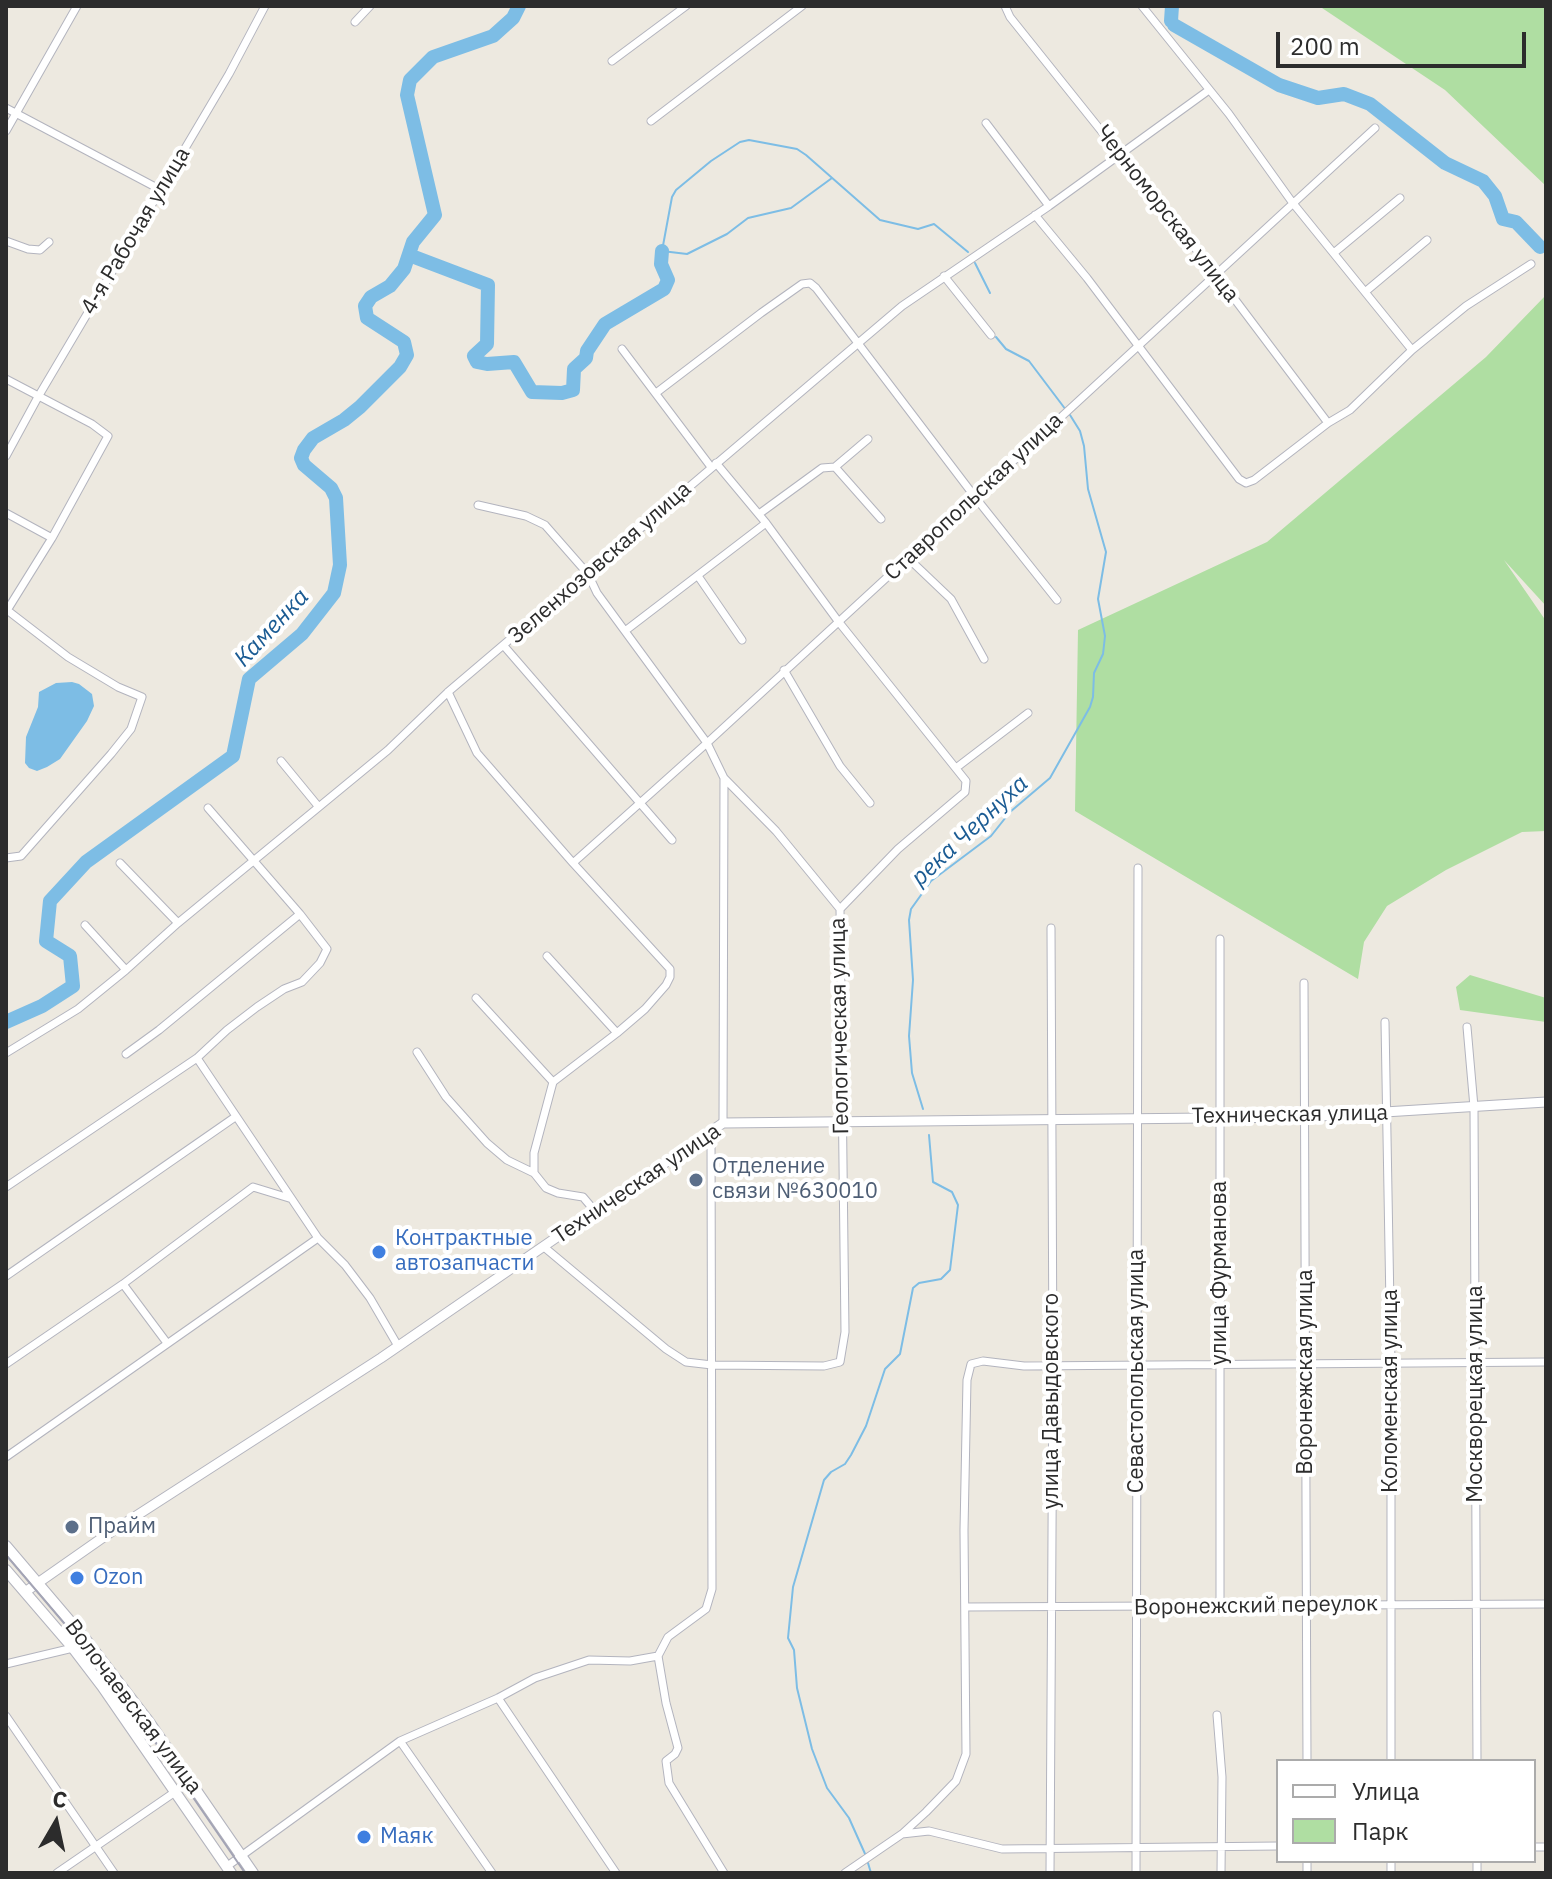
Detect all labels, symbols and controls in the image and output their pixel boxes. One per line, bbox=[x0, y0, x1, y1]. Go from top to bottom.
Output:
scale bar bbox=[1280, 16, 1530, 66]
text: 200 m bbox=[1290, 30, 1360, 62]
street label: Черноморская улица bbox=[1090, 120, 1244, 308]
street label: 4-я Рабочая улица bbox=[76, 143, 196, 319]
street label: Ставропольская улица bbox=[879, 407, 1069, 587]
street label: Зеленхозовская улица bbox=[503, 476, 697, 650]
water label: Каменка bbox=[229, 583, 315, 673]
water label: река Чернуха bbox=[906, 769, 1034, 893]
street label: Геологическая улица bbox=[825, 917, 855, 1135]
street label: Техническая улица bbox=[1192, 1100, 1388, 1130]
street label: Техническая улица bbox=[548, 1118, 726, 1250]
place label: Отделение связи №630010 bbox=[712, 1154, 878, 1206]
marker: Отделение связи №630010 bbox=[687, 1171, 705, 1189]
street label: улица Фурманова bbox=[1207, 1181, 1233, 1365]
place label: Контрактные автозапчасти bbox=[395, 1226, 534, 1278]
marker: Контрактные автозапчасти bbox=[370, 1243, 388, 1261]
street label: Севастопольская улица bbox=[1124, 1249, 1150, 1493]
street label: Воронежская улица bbox=[1293, 1269, 1319, 1475]
street label: Москворецкая улица bbox=[1463, 1285, 1489, 1503]
street label: Коломенская улица bbox=[1378, 1289, 1404, 1493]
street label: улица Давыдовского bbox=[1039, 1293, 1065, 1509]
place label: Прайм bbox=[88, 1514, 156, 1540]
marker: Прайм bbox=[63, 1518, 81, 1536]
place label: Ozon bbox=[93, 1565, 143, 1591]
marker: Ozon bbox=[68, 1569, 86, 1587]
street label: Воронежский переулок bbox=[1134, 1591, 1378, 1621]
street label: Волочаевская улица bbox=[59, 1614, 207, 1800]
legend bbox=[1276, 1759, 1536, 1863]
text: Улица bbox=[1352, 1775, 1420, 1807]
north arrow bbox=[16, 1783, 96, 1863]
text: С bbox=[50, 1783, 69, 1814]
text: Парк bbox=[1352, 1815, 1409, 1847]
place label: Маяк bbox=[380, 1824, 433, 1850]
marker: Маяк bbox=[355, 1828, 373, 1846]

